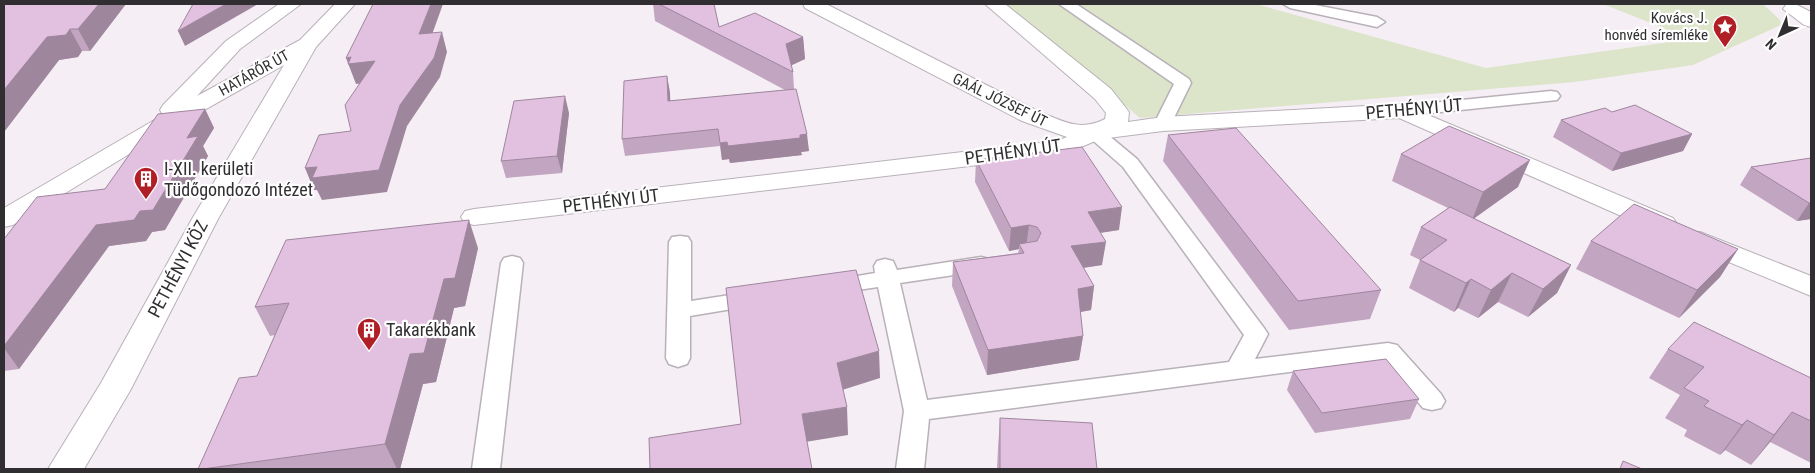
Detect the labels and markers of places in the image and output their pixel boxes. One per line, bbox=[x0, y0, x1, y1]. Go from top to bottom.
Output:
place label: Kovács J. honvéd síremléke bbox=[1604, 9, 1708, 44]
place icon: Kovács J. honvéd síremléke bbox=[1712, 14, 1738, 48]
place label: I-XII. kerületi Tüdőgondozó Intézet bbox=[164, 158, 313, 200]
building icon: I-XII. kerületi Tüdőgondozó Intézet bbox=[133, 166, 159, 200]
building icon: Takarékbank bbox=[356, 317, 382, 351]
place label: Takarékbank bbox=[386, 319, 476, 340]

